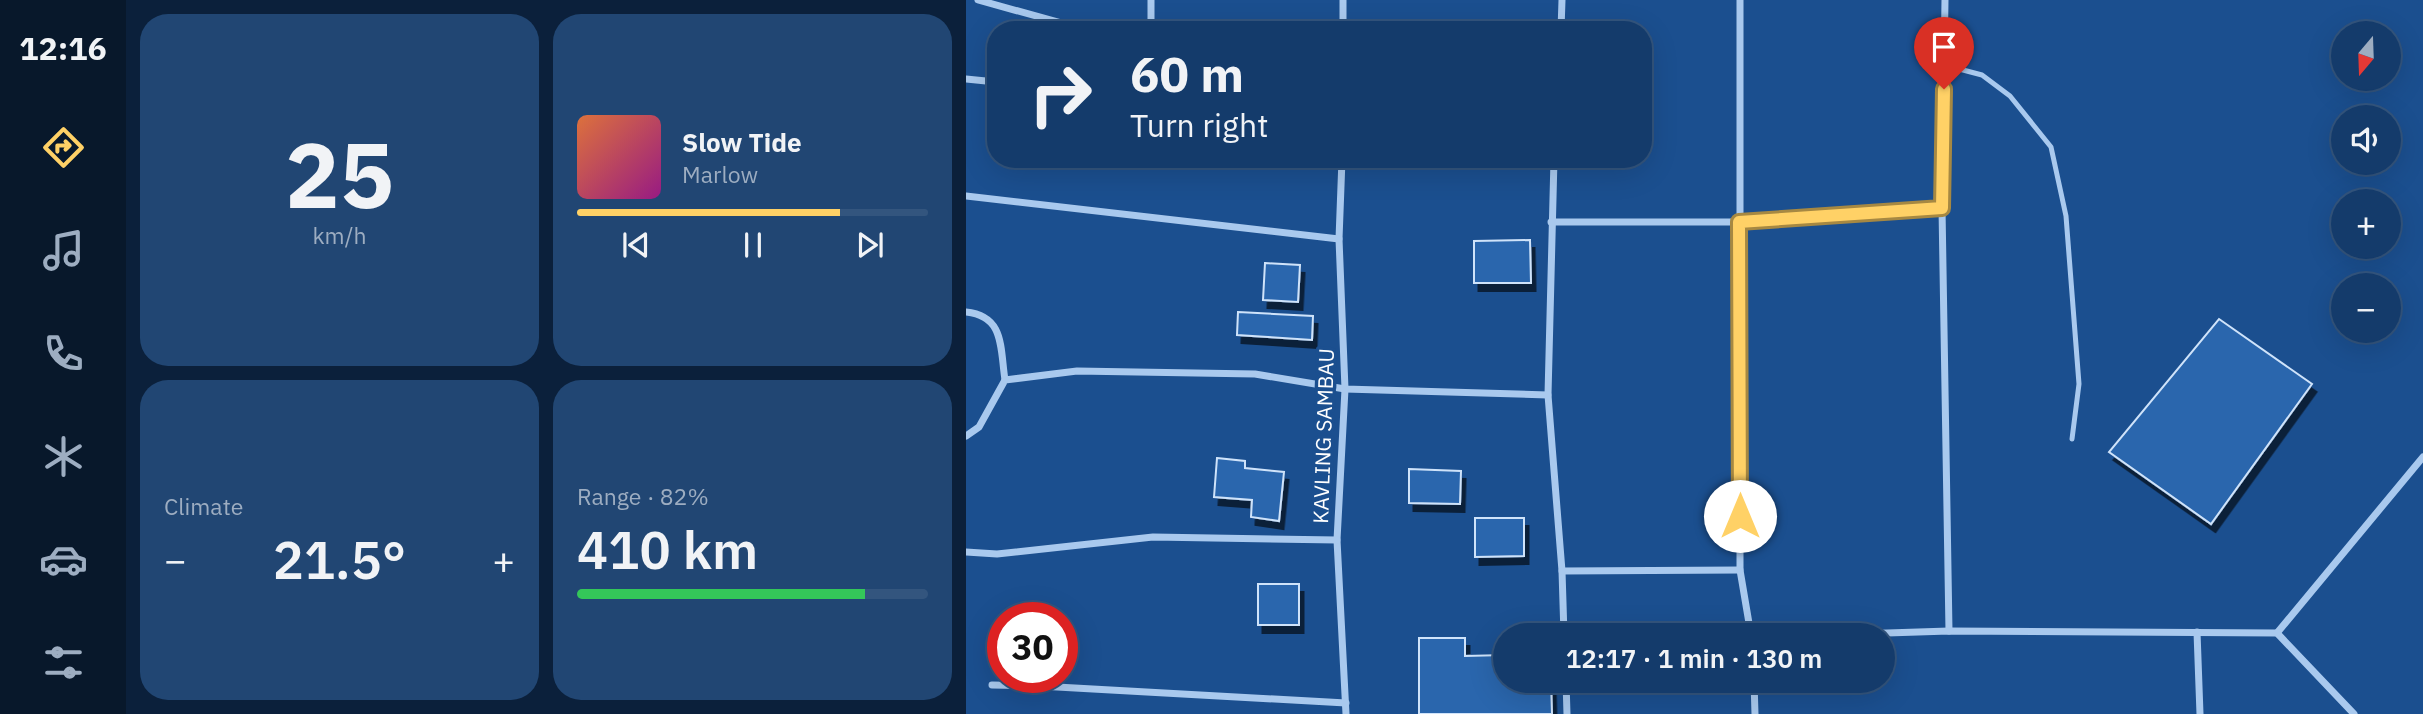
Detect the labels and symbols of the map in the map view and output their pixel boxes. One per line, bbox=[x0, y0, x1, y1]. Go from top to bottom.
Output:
pin bbox=[1914, 17, 1974, 89]
north arrow bbox=[2331, 21, 2401, 91]
street label: KAVLING SAMBAU bbox=[1306, 348, 1340, 524]
position arrow bbox=[1703, 479, 1777, 553]
speed limit sign: 30 bbox=[987, 602, 1078, 693]

